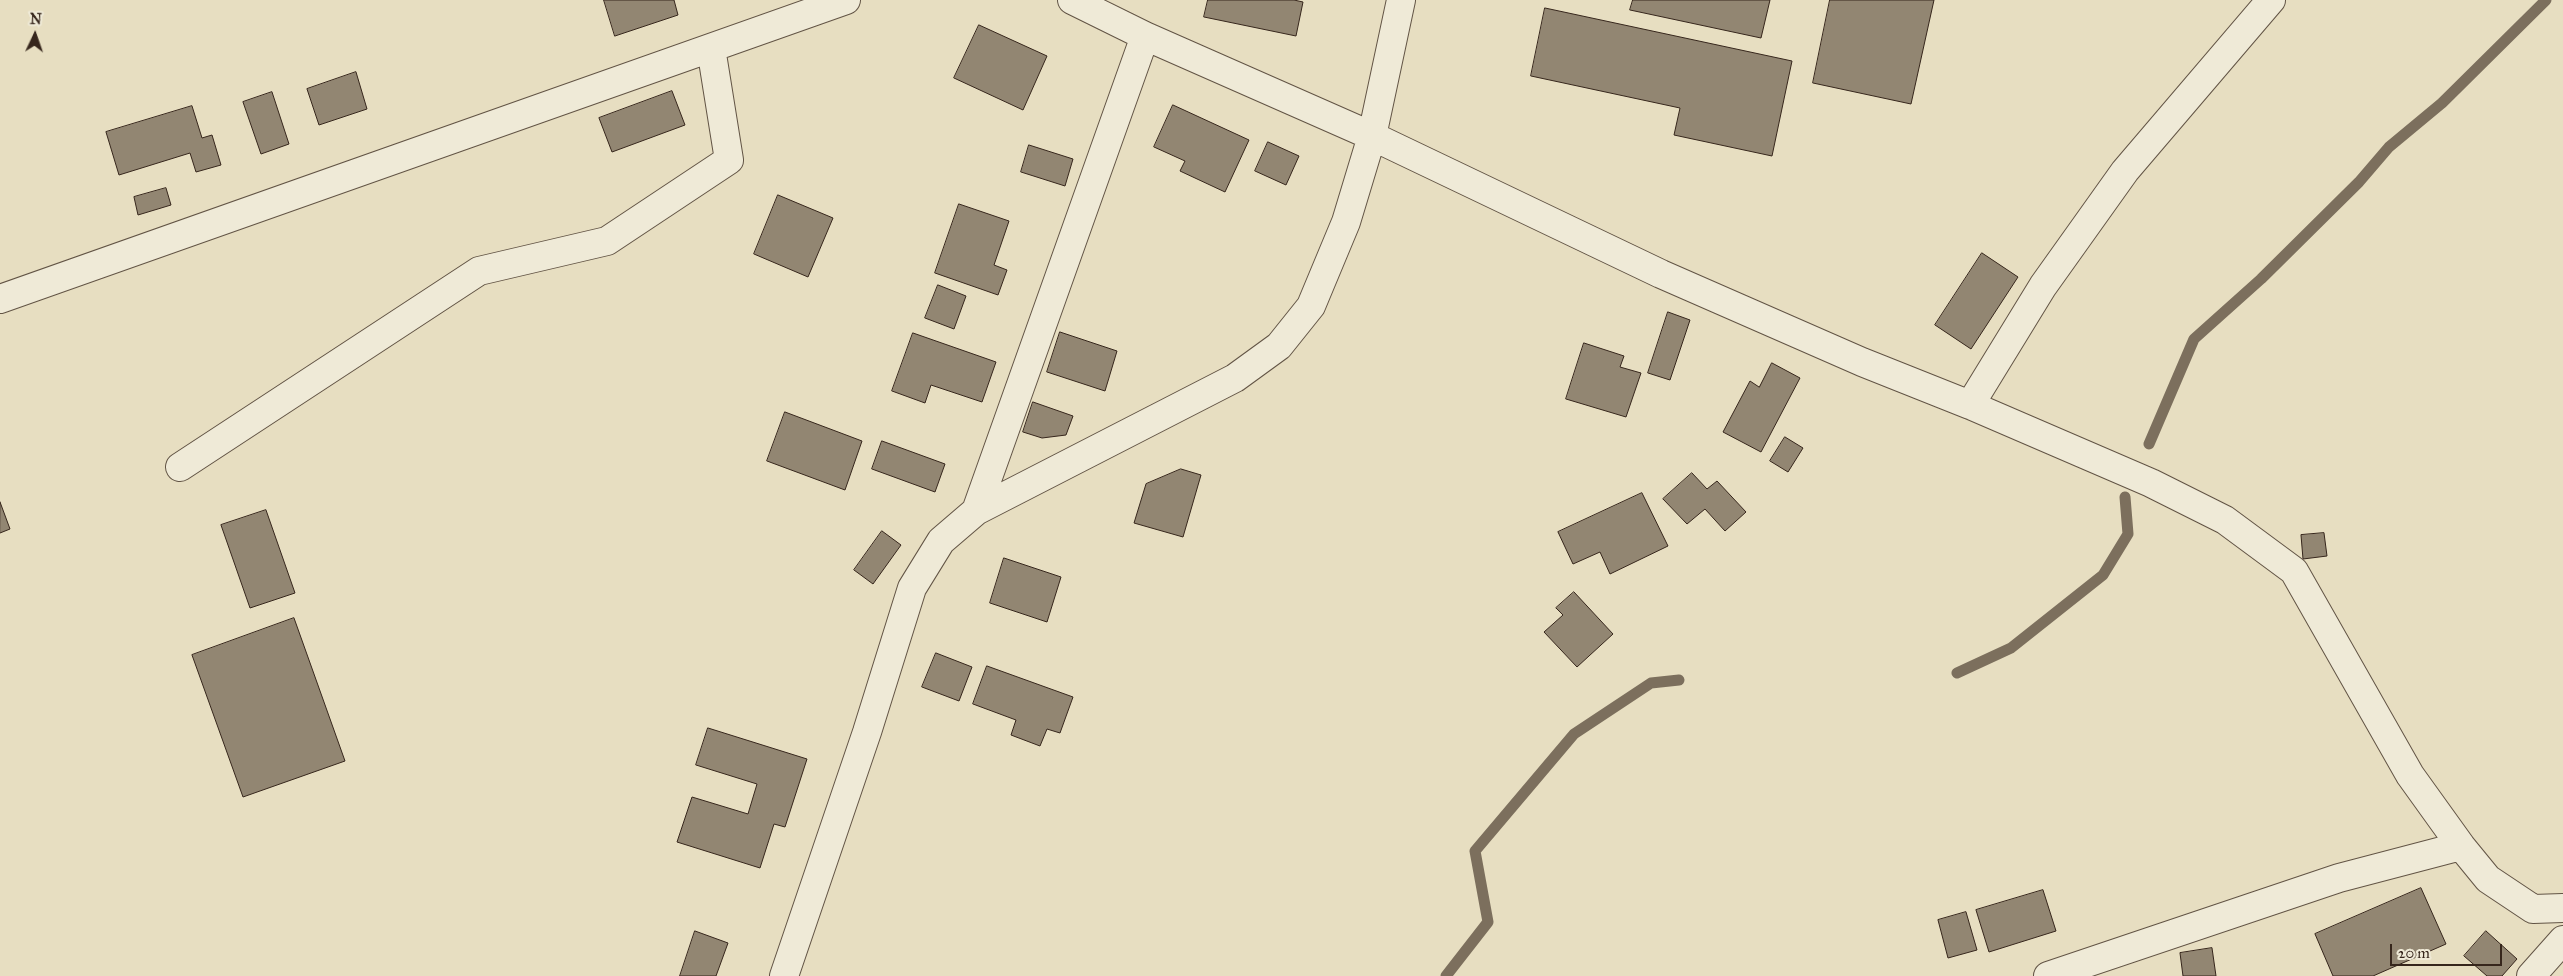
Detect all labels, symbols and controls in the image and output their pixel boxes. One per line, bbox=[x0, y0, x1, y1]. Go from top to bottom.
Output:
north arrow bbox=[10, 10, 60, 60]
text: N bbox=[29, 11, 42, 28]
scale bar bbox=[2393, 934, 2506, 966]
text: 20 m bbox=[2398, 944, 2430, 962]

